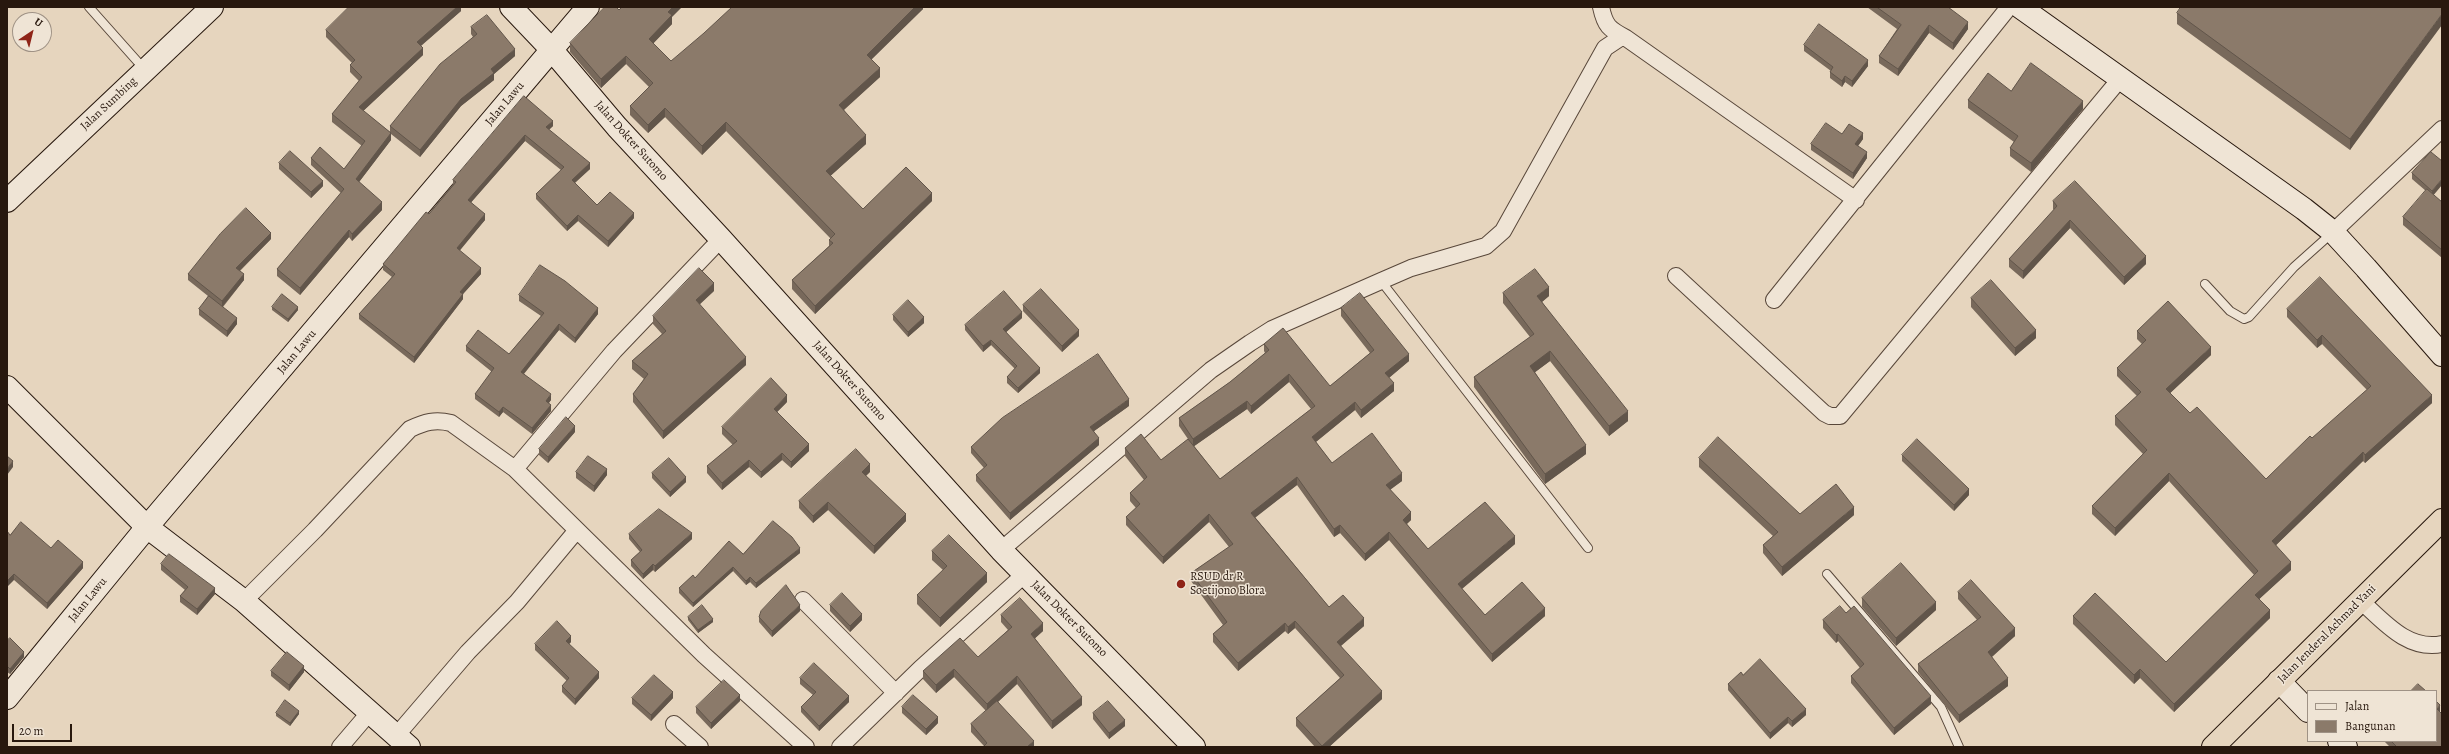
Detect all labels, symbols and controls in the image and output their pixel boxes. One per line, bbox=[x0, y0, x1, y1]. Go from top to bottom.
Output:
north arrow bbox=[12, 12, 52, 52]
text: U bbox=[31, 14, 46, 31]
street label: Jalan Sumbing bbox=[78, 74, 140, 134]
street label: Jalan Lawu bbox=[482, 79, 528, 129]
street label: Jalan Dokter Sutomo bbox=[592, 98, 670, 184]
street label: Jalan Lawu bbox=[274, 327, 320, 377]
street label: Jalan Dokter Sutomo bbox=[810, 338, 888, 424]
place label: RSUD dr R Soetijono Blora bbox=[1190, 570, 1265, 598]
street label: Jalan Lawu bbox=[66, 575, 110, 625]
street label: Jalan Dokter Sutomo bbox=[1028, 578, 1110, 660]
marker: RSUD dr R Soetijono Blora bbox=[1175, 578, 1187, 590]
street label: Jalan Jenderal Achmad Yani bbox=[2275, 582, 2379, 686]
legend bbox=[2307, 690, 2437, 742]
text: Jalan bbox=[2345, 698, 2369, 714]
scale bar bbox=[14, 716, 74, 742]
text: Bangunan bbox=[2345, 718, 2396, 734]
text: 20 m bbox=[19, 723, 43, 739]

